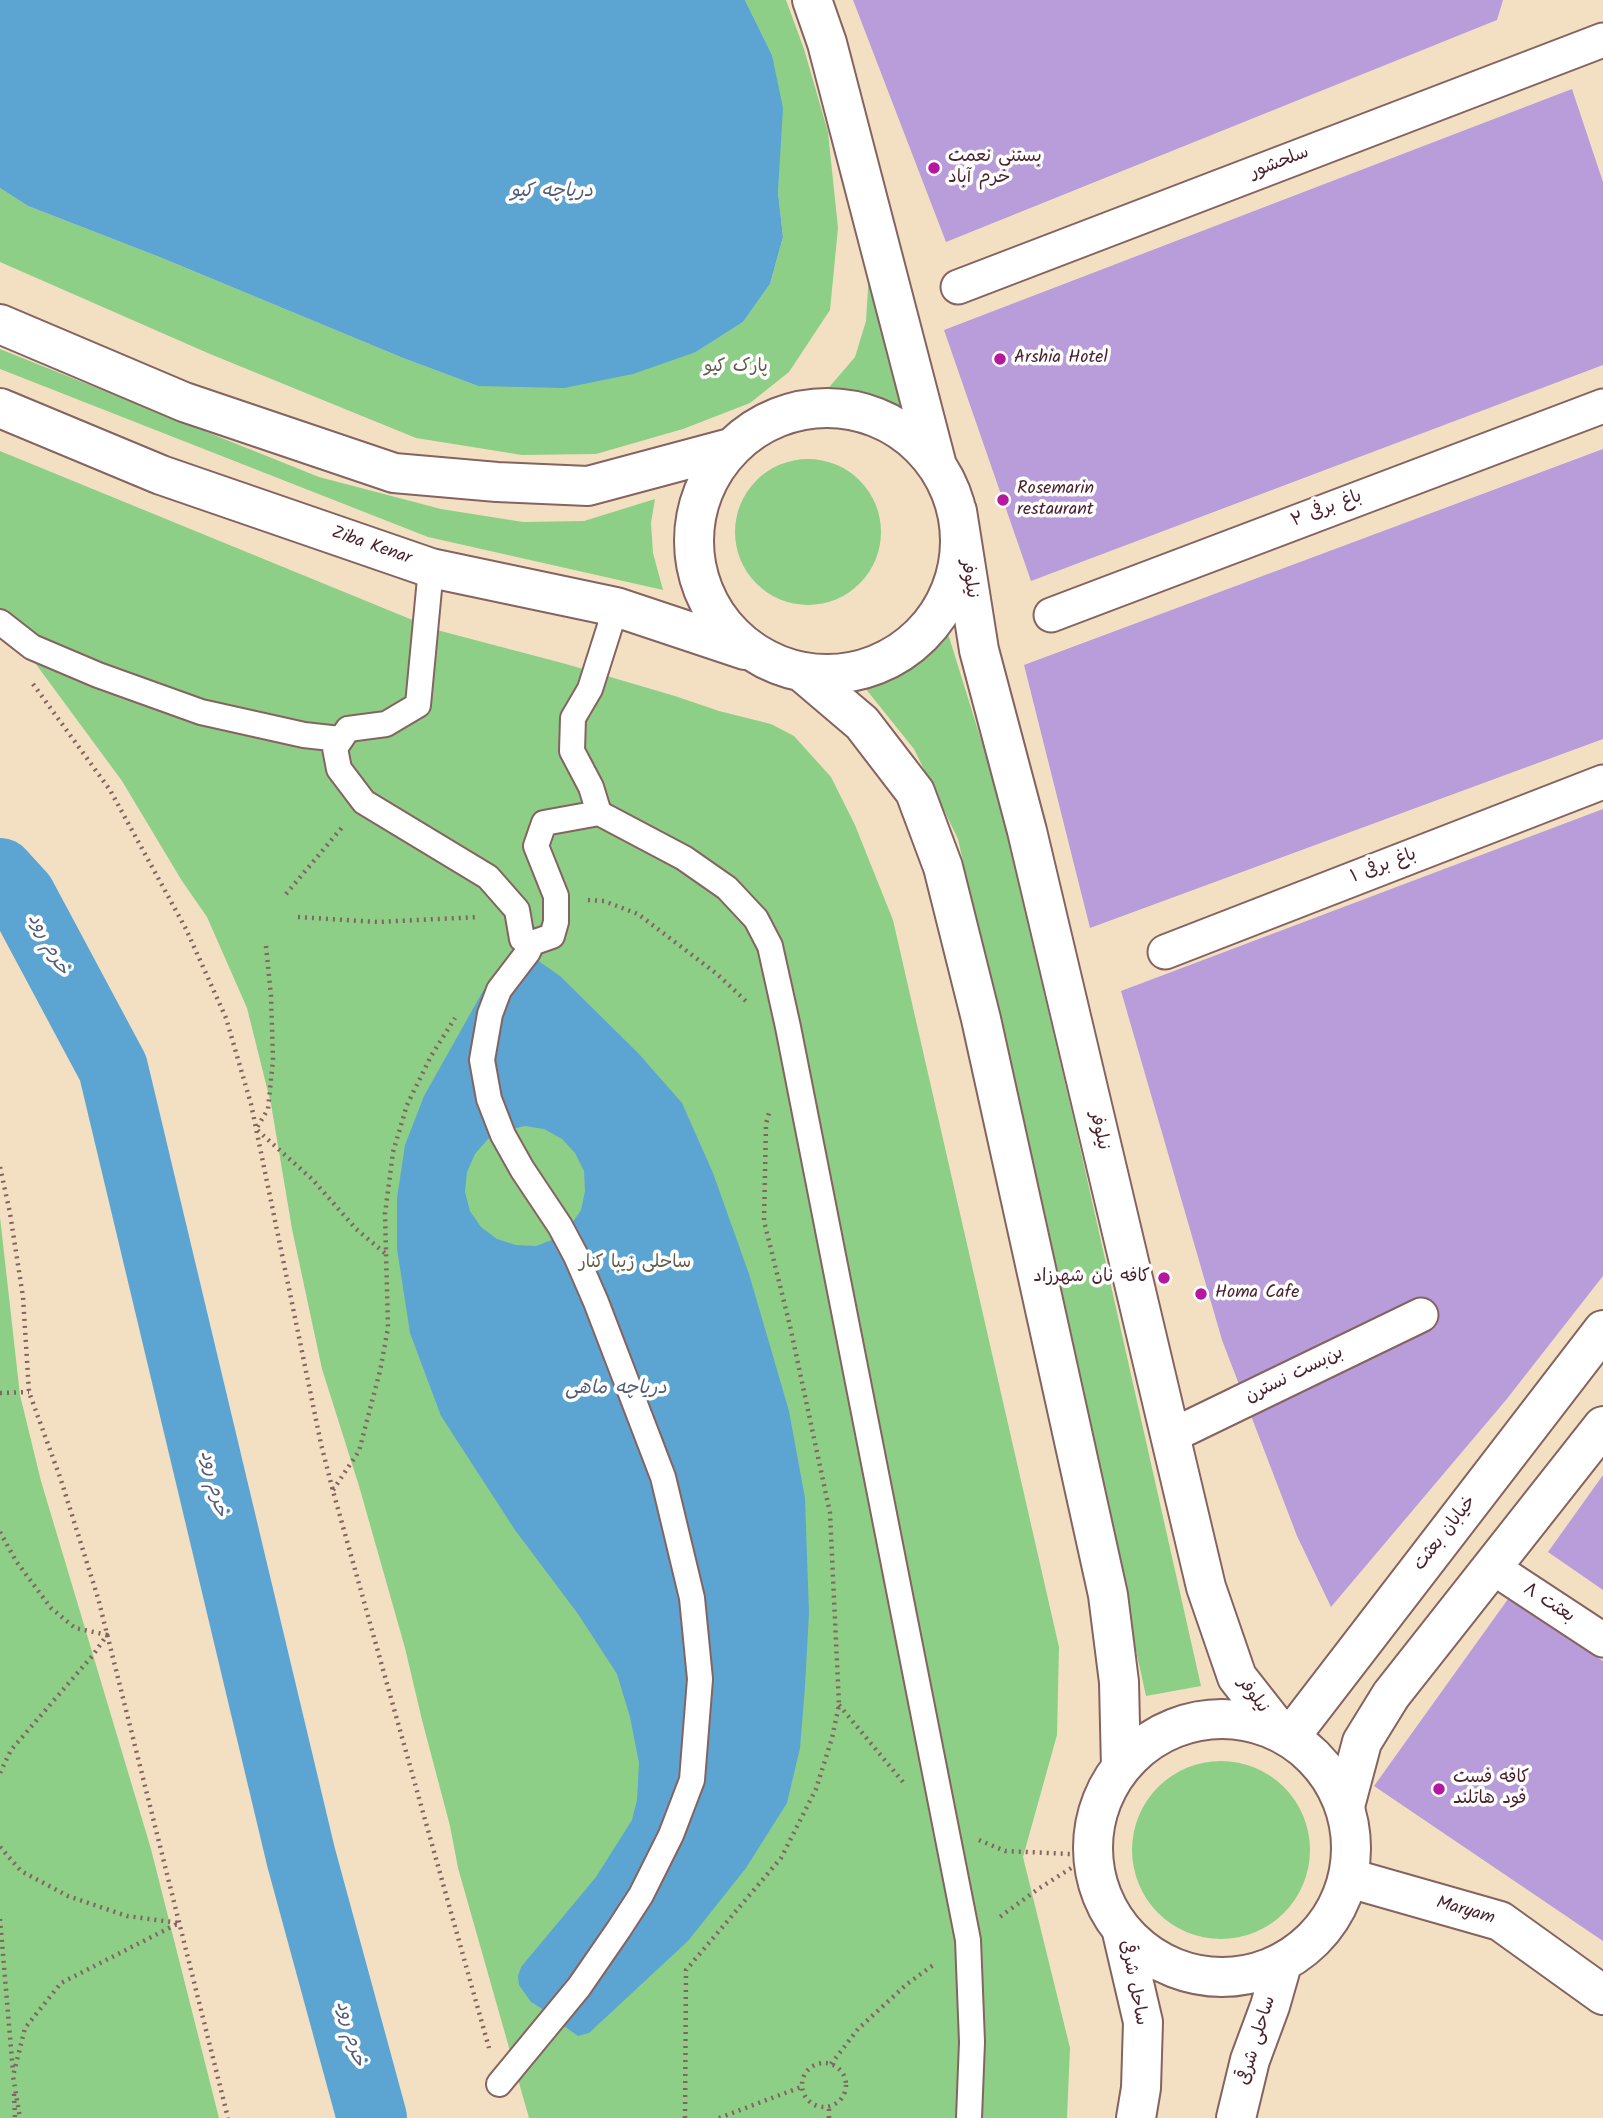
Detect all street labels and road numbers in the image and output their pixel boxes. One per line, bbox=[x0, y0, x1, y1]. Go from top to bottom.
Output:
street label: سلحشور bbox=[1248, 143, 1312, 185]
street label: باغ برفی ۲ bbox=[1288, 487, 1366, 533]
street label: Ziba Kenar bbox=[328, 523, 414, 571]
street label: نیلوفر bbox=[954, 558, 982, 600]
street label: باغ برفی ۱ bbox=[1348, 845, 1420, 889]
street label: نیلوفر bbox=[1083, 1110, 1113, 1152]
street label: بن‌بست نسترن bbox=[1243, 1343, 1347, 1409]
street label: خیابان بعثت bbox=[1410, 1492, 1482, 1576]
street label: بعثت ۸ bbox=[1518, 1579, 1578, 1629]
street label: نیلوفر bbox=[1232, 1674, 1272, 1718]
street label: Maryam bbox=[1433, 1893, 1497, 1931]
street label: ساحل شرقی bbox=[1113, 1939, 1151, 2027]
street label: ساحلی شرقی bbox=[1234, 1994, 1282, 2088]

